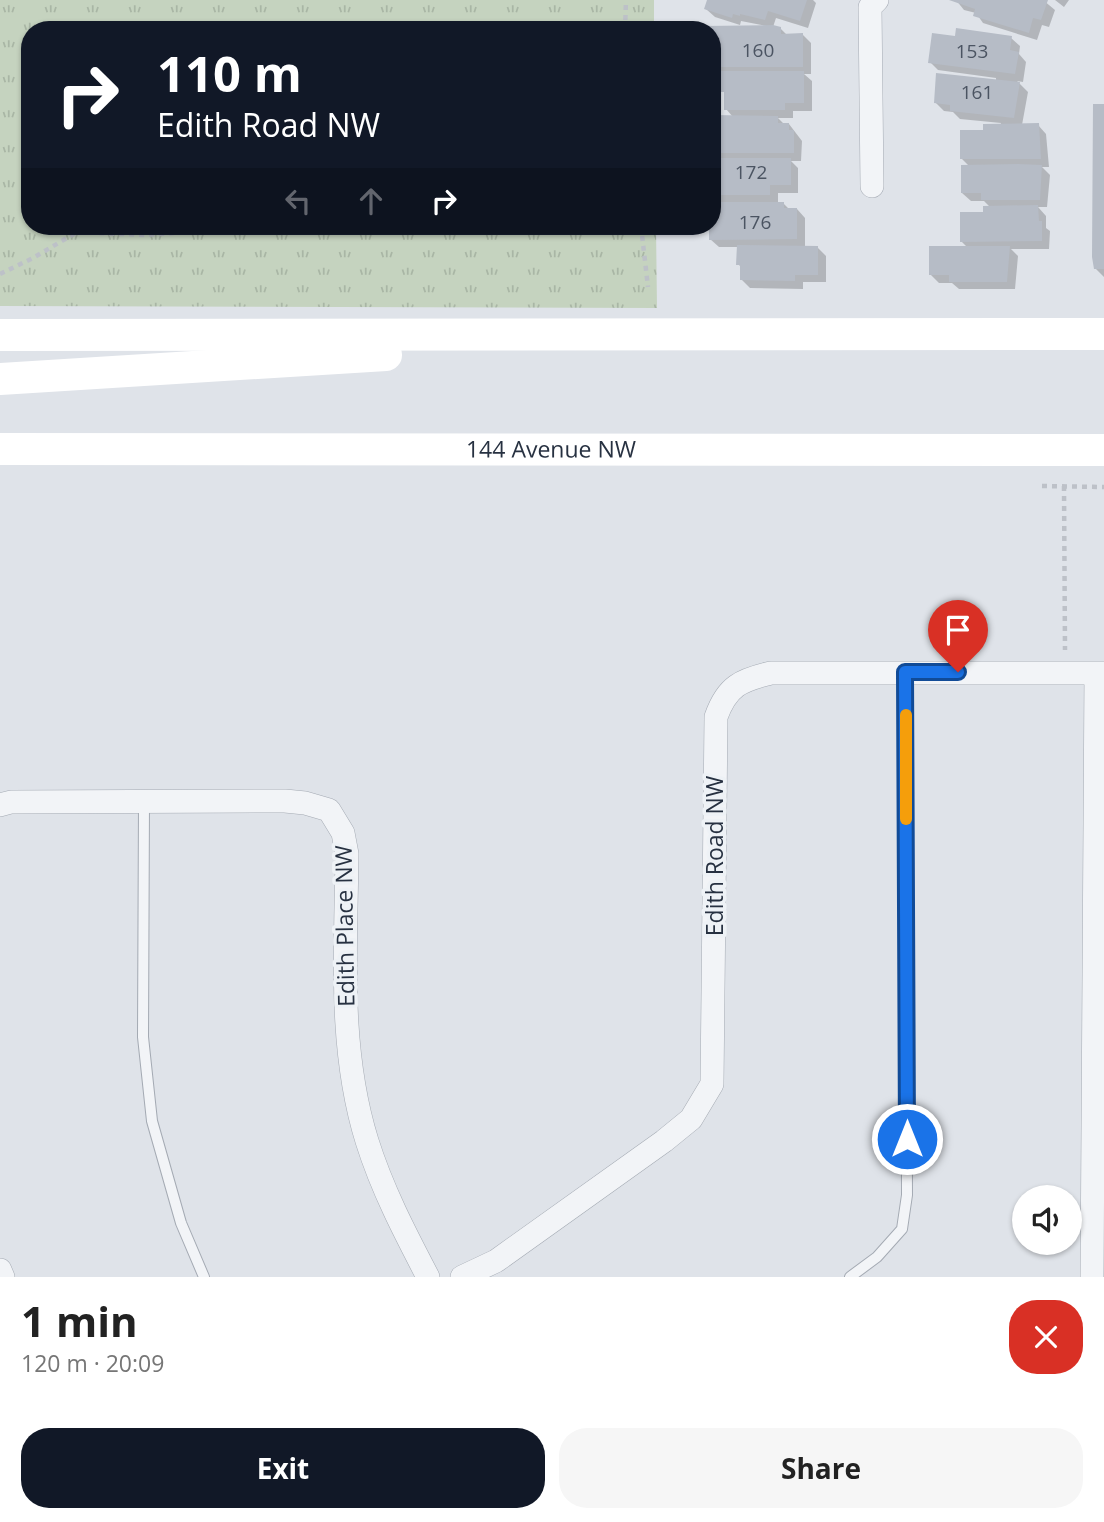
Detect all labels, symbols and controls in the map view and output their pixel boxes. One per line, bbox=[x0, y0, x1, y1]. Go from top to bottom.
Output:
house number: 160 bbox=[742, 37, 774, 63]
house number: 153 bbox=[956, 38, 988, 64]
text: 110 m bbox=[157, 40, 302, 106]
icon: right bbox=[42, 49, 133, 140]
house number: 161 bbox=[961, 79, 993, 105]
text: Edith Road NW bbox=[157, 103, 380, 146]
house number: 172 bbox=[735, 159, 767, 185]
icon: left bbox=[279, 182, 317, 220]
icon: ahead bbox=[352, 182, 390, 220]
icon: right bbox=[425, 182, 463, 220]
house number: 176 bbox=[739, 209, 771, 235]
street label: 144 Avenue NW bbox=[466, 432, 636, 465]
pin bbox=[928, 600, 988, 672]
icon: arrive bbox=[939, 611, 977, 649]
street label: Edith Road NW bbox=[698, 776, 730, 936]
street label: Edith Place NW bbox=[327, 845, 361, 1007]
position arrow bbox=[870, 1102, 944, 1176]
map controls bbox=[1012, 1185, 1082, 1255]
button: sound bbox=[1012, 1185, 1082, 1255]
text: 1 min bbox=[21, 1292, 138, 1349]
button: close bbox=[1009, 1300, 1083, 1374]
text: 120 m · 20:09 bbox=[21, 1347, 164, 1379]
button: Exit bbox=[21, 1428, 545, 1508]
button: Share bbox=[559, 1428, 1083, 1508]

